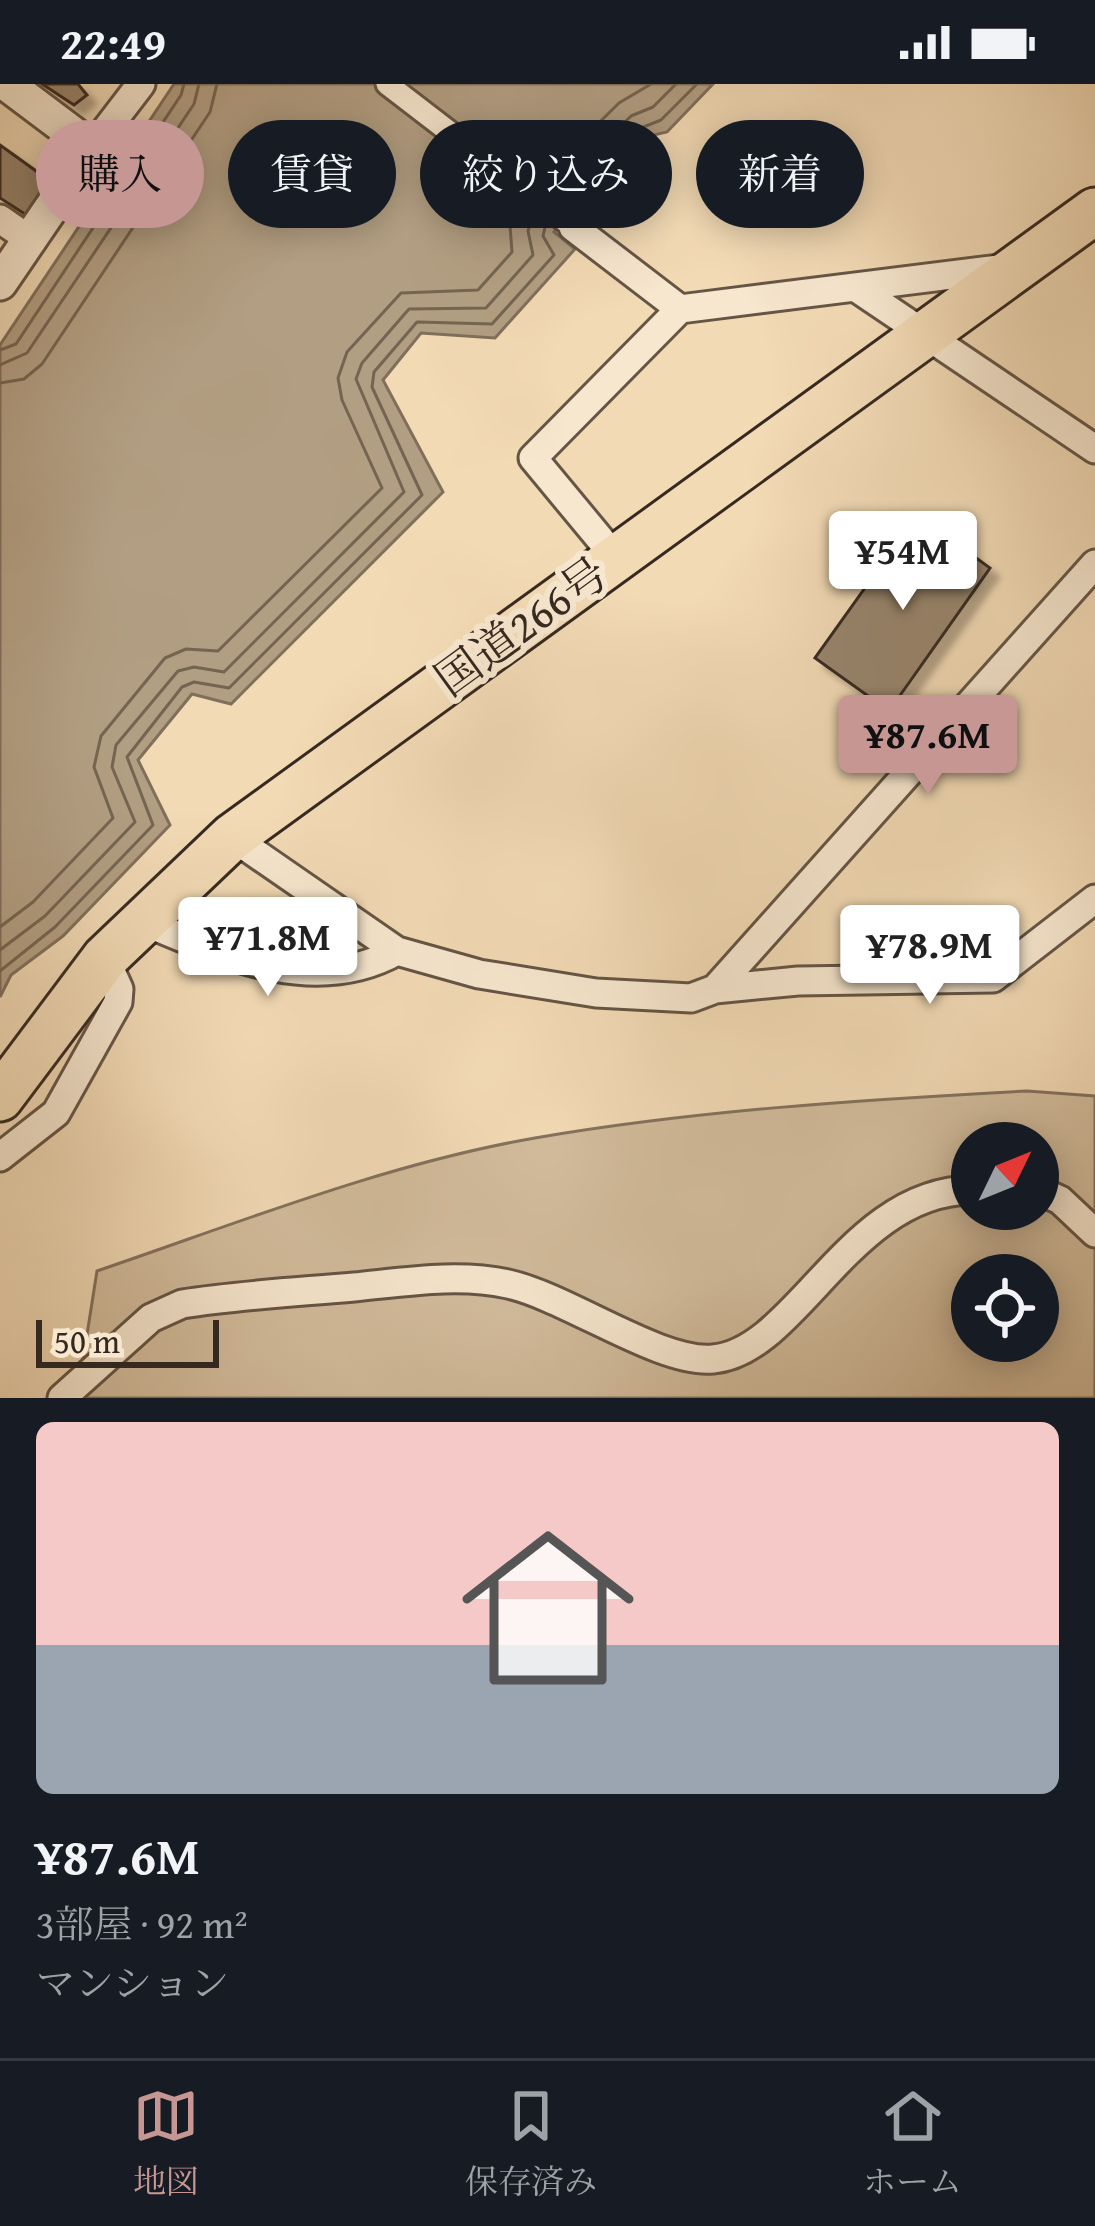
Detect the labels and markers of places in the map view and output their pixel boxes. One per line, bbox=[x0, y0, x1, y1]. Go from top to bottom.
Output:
pin: ¥54M bbox=[832, 511, 974, 613]
pin: ¥87.6M bbox=[830, 695, 1026, 797]
pin: ¥71.8M bbox=[170, 897, 366, 999]
pin: ¥78.9M bbox=[832, 905, 1028, 1007]

